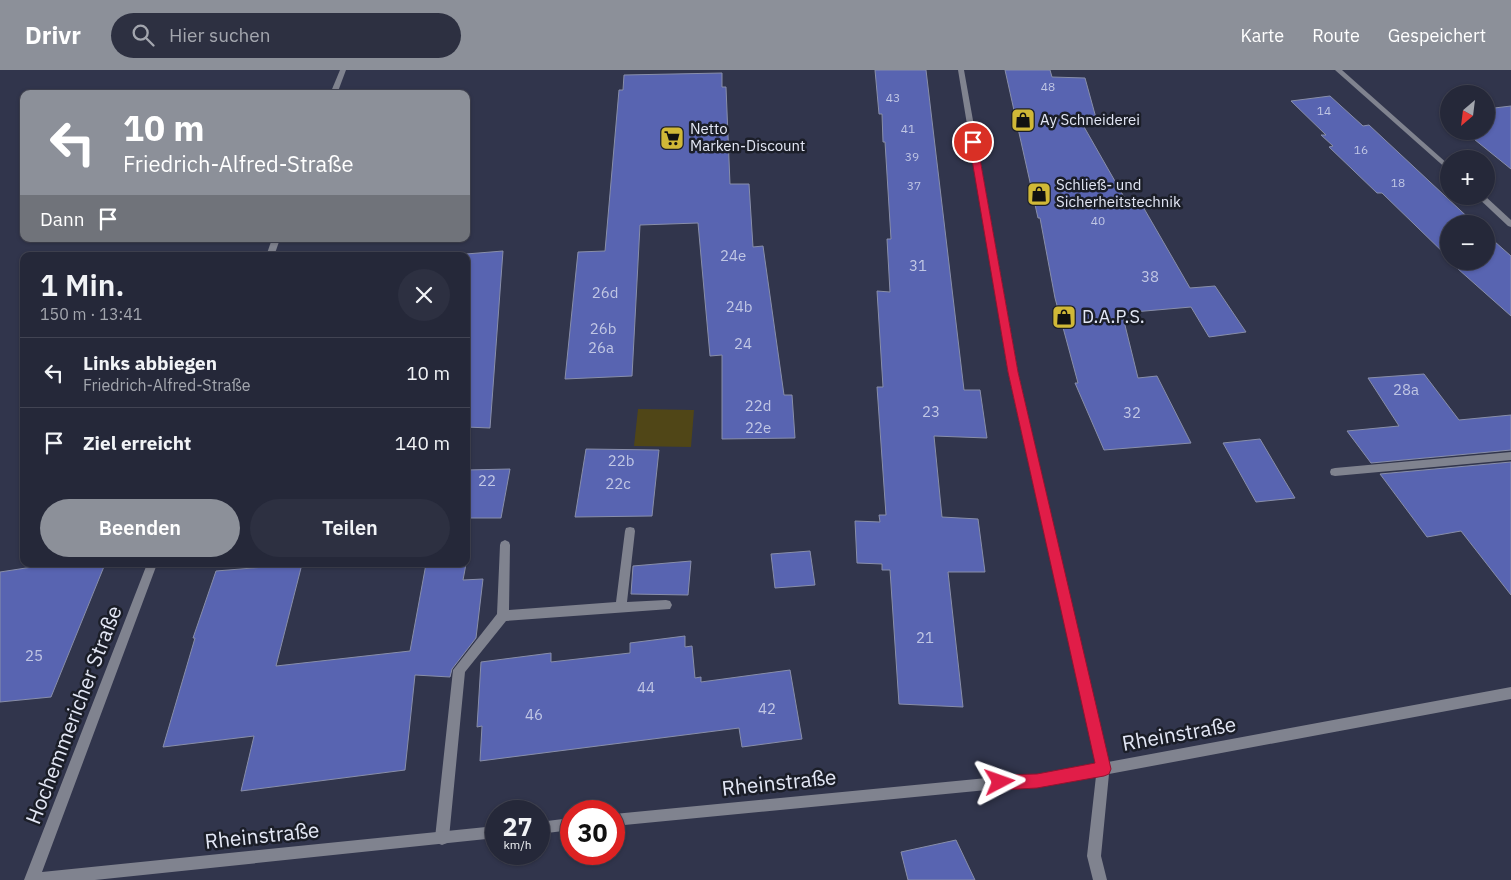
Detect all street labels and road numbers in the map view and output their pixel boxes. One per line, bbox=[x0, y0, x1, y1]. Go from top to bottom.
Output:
street label: Hochemmericher Straße bbox=[18, 601, 128, 828]
street label: Rheinstraße bbox=[1120, 709, 1238, 757]
street label: Rheinstraße bbox=[720, 762, 838, 802]
street label: Rheinstraße bbox=[203, 815, 321, 855]

